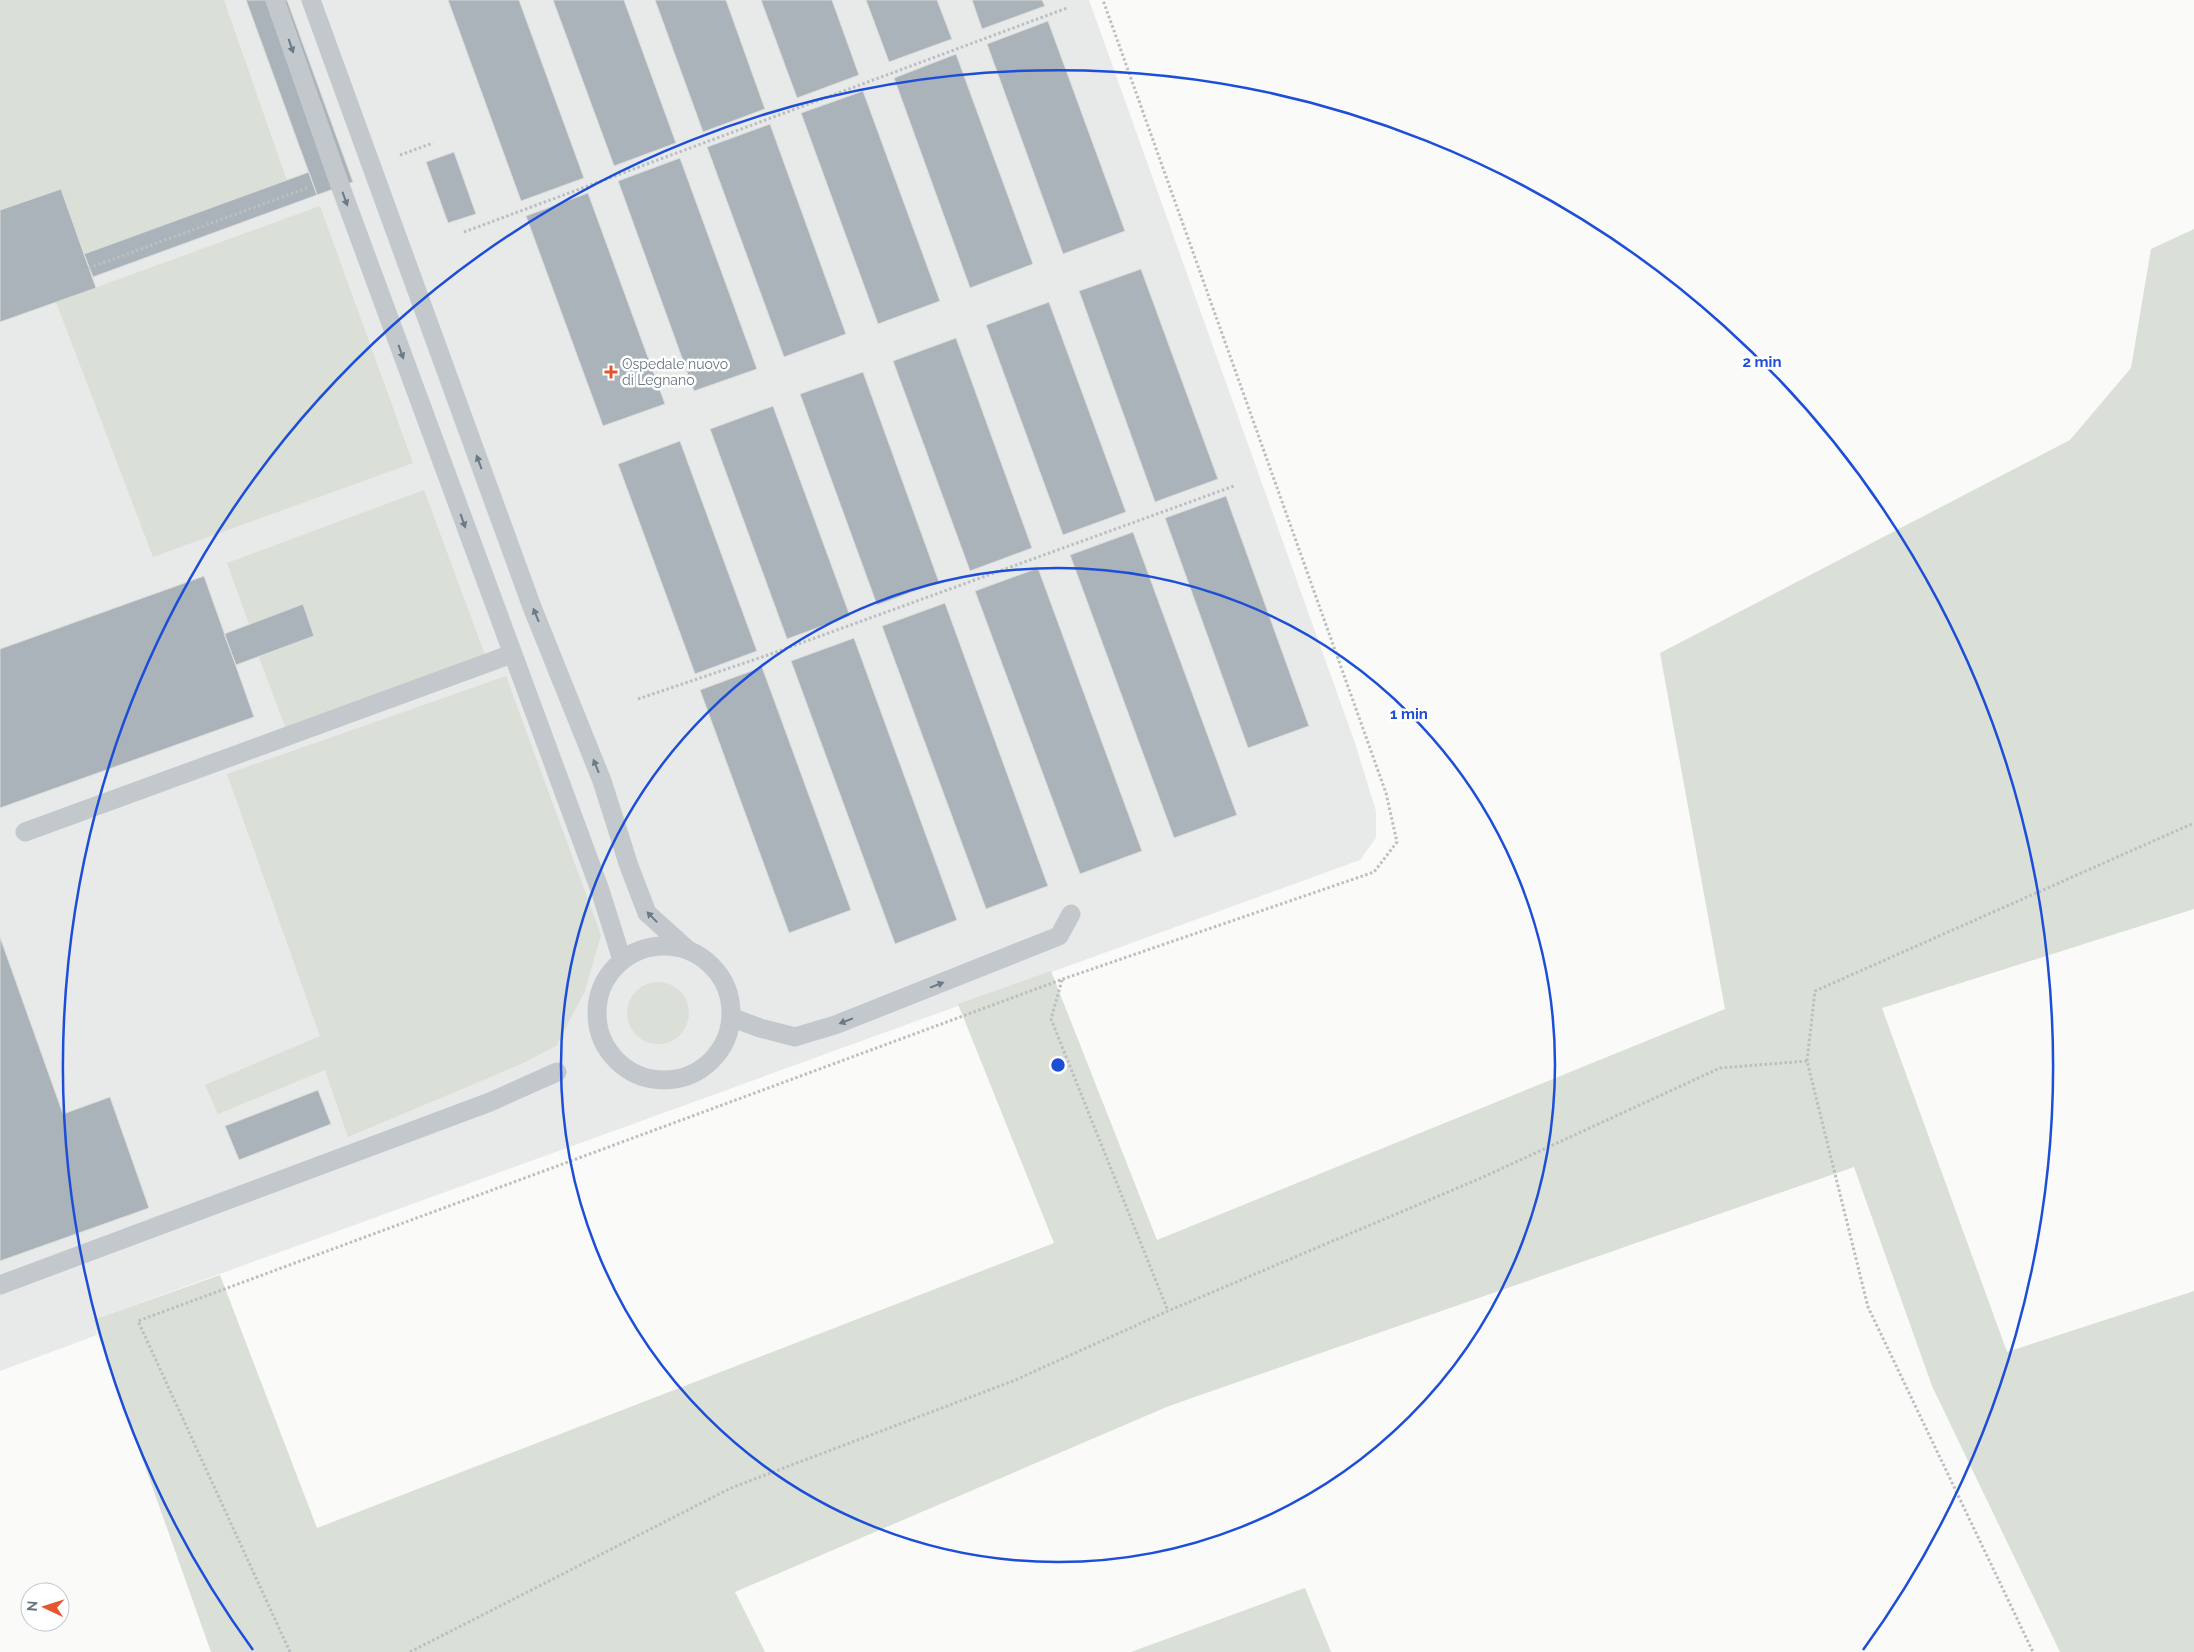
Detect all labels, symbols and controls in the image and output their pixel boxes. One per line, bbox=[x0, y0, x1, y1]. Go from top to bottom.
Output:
one-way arrow bbox=[287, 39, 295, 54]
one-way arrow bbox=[341, 192, 349, 207]
one-way arrow bbox=[397, 345, 405, 360]
text: 2 min bbox=[1743, 353, 1781, 371]
place label: Ospedale nuovo di Legnano bbox=[622, 356, 728, 388]
marker: Ospedale nuovo di Legnano bbox=[604, 365, 618, 379]
one-way arrow bbox=[475, 455, 483, 469]
one-way arrow bbox=[459, 514, 467, 529]
one-way arrow bbox=[531, 607, 539, 622]
text: 1 min bbox=[1390, 705, 1428, 723]
one-way arrow bbox=[591, 758, 599, 773]
one-way arrow bbox=[647, 911, 658, 923]
one-way arrow bbox=[930, 981, 945, 989]
one-way arrow bbox=[839, 1018, 854, 1025]
centre of rings bbox=[1049, 1056, 1067, 1074]
north arrow bbox=[20, 1582, 70, 1632]
text: N bbox=[24, 1600, 40, 1612]

